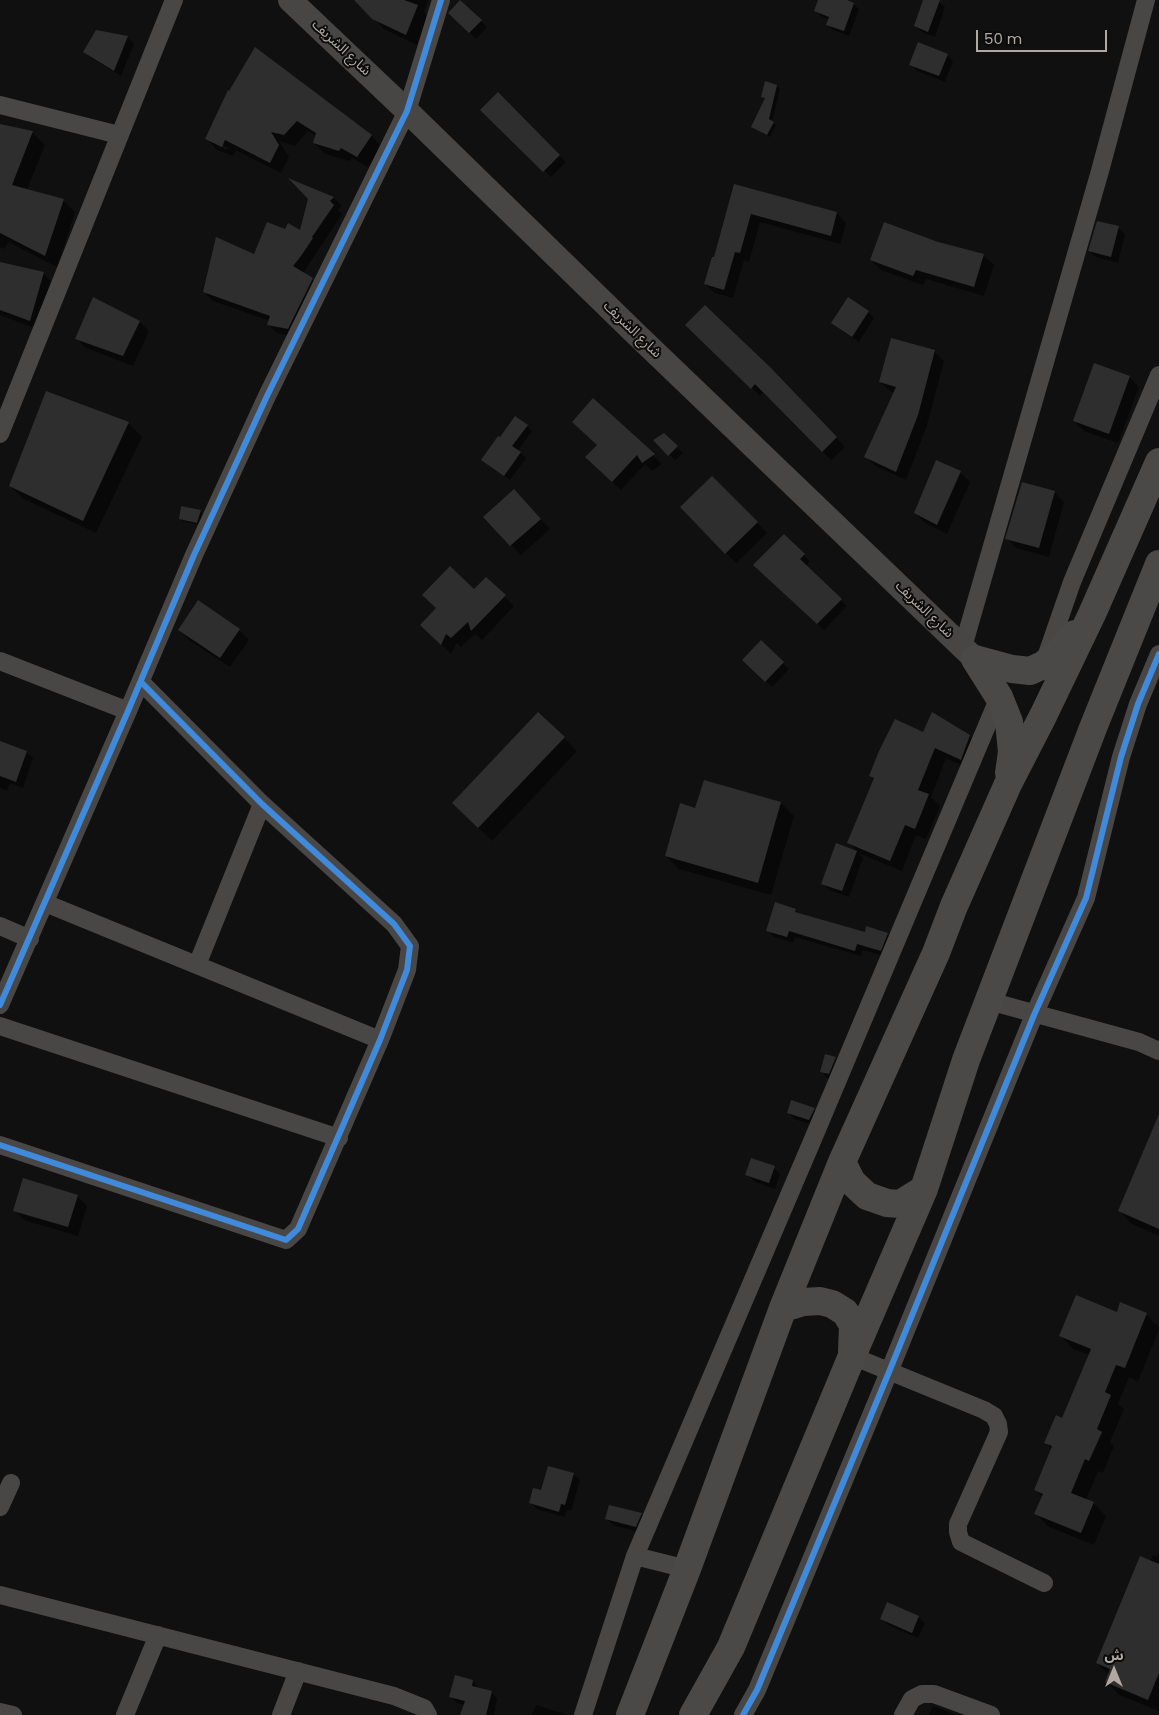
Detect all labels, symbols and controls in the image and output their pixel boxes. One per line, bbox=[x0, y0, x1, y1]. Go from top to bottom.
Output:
street label: شارع الشريف bbox=[308, 16, 374, 80]
scale bar bbox=[979, 20, 1110, 52]
text: 50 m bbox=[984, 28, 1022, 49]
street label: شارع الشريف bbox=[599, 298, 665, 362]
street label: شارع الشريف bbox=[891, 578, 957, 642]
north arrow bbox=[1089, 1645, 1139, 1695]
text: ش bbox=[1104, 1645, 1124, 1665]

